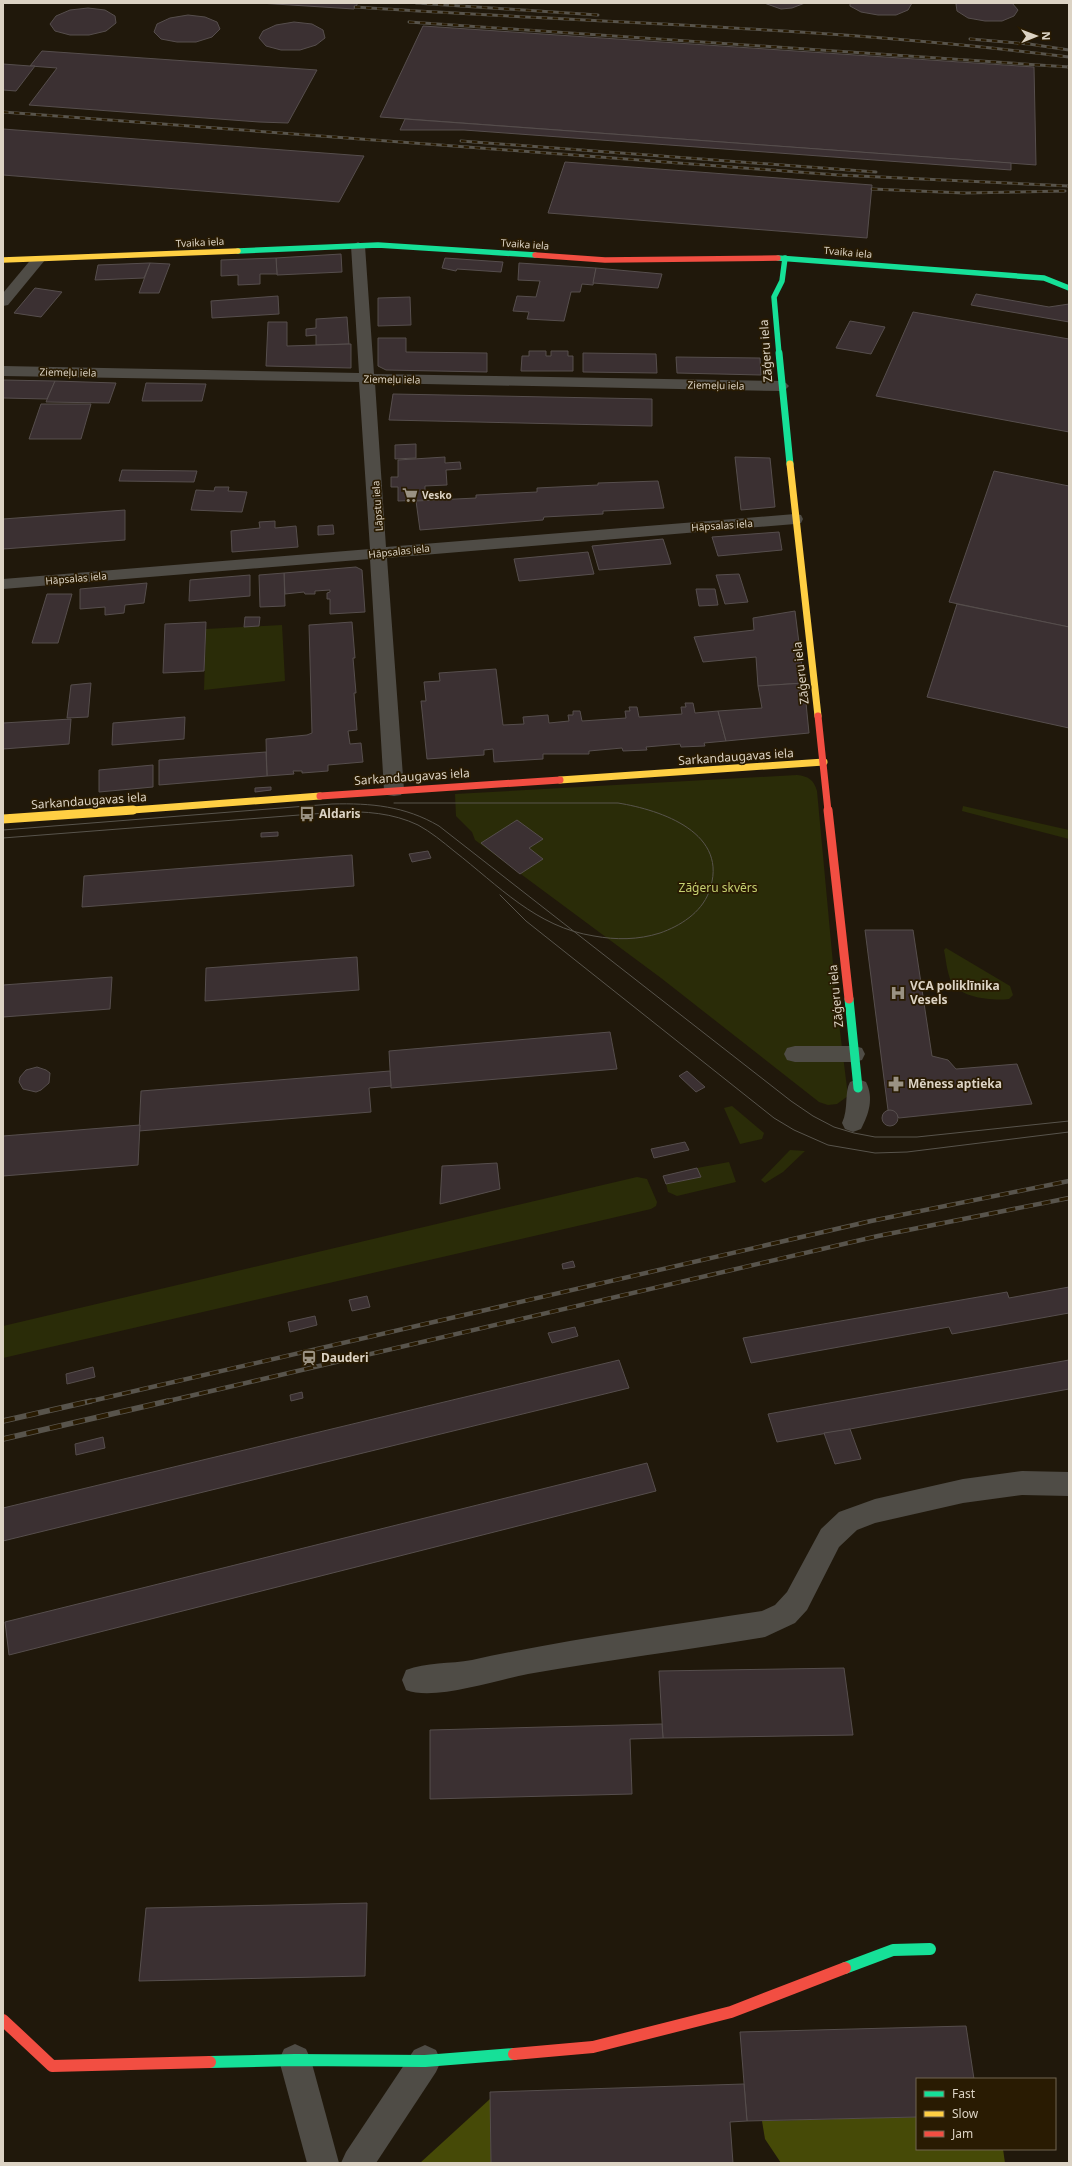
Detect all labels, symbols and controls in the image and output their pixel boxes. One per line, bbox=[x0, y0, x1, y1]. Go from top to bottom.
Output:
north arrow bbox=[1016, 16, 1056, 56]
text: N bbox=[1039, 31, 1054, 40]
street label: Tvaika iela bbox=[175, 234, 225, 250]
street label: Tvaika iela bbox=[500, 235, 550, 253]
street label: Tvaika iela bbox=[823, 243, 873, 261]
street label: Zāģeru iela bbox=[755, 319, 776, 383]
street label: Ziemeļu iela bbox=[40, 365, 96, 379]
street label: Ziemeļu iela bbox=[364, 372, 420, 386]
street label: Ziemeļu iela bbox=[688, 378, 744, 392]
street label: Lāpstu iela bbox=[368, 480, 386, 532]
supermarket icon: Vesko bbox=[401, 486, 419, 504]
place label: Vesko bbox=[422, 488, 452, 502]
street label: Hāpsalas iela bbox=[691, 516, 753, 534]
street label: Hāpsalas iela bbox=[368, 541, 430, 561]
street label: Hāpsalas iela bbox=[45, 568, 107, 588]
street label: Zāģeru iela bbox=[788, 641, 813, 705]
street label: Sarkandaugavas iela bbox=[678, 744, 794, 769]
street label: Sarkandaugavas iela bbox=[354, 764, 470, 789]
street label: Sarkandaugavas iela bbox=[31, 788, 147, 813]
bus stop icon: Aldaris bbox=[298, 805, 316, 823]
place label: Aldaris bbox=[319, 805, 361, 822]
park label: Zāģeru skvērs bbox=[679, 879, 758, 896]
street label: Zāģeru iela bbox=[824, 964, 847, 1028]
place label: VCA poliklīnika Vesels bbox=[910, 977, 1000, 1008]
hospital icon: VCA poliklīnika Vesels bbox=[889, 984, 907, 1002]
pharmacy icon: Mēness aptieka bbox=[887, 1075, 905, 1093]
place label: Mēness aptieka bbox=[908, 1075, 1002, 1092]
station icon: Dauderi bbox=[300, 1349, 318, 1367]
place label: Dauderi bbox=[321, 1349, 368, 1366]
legend bbox=[916, 2078, 1056, 2150]
text: Fast bbox=[952, 2085, 976, 2102]
text: Slow bbox=[952, 2105, 979, 2122]
text: Jam bbox=[951, 2125, 973, 2142]

